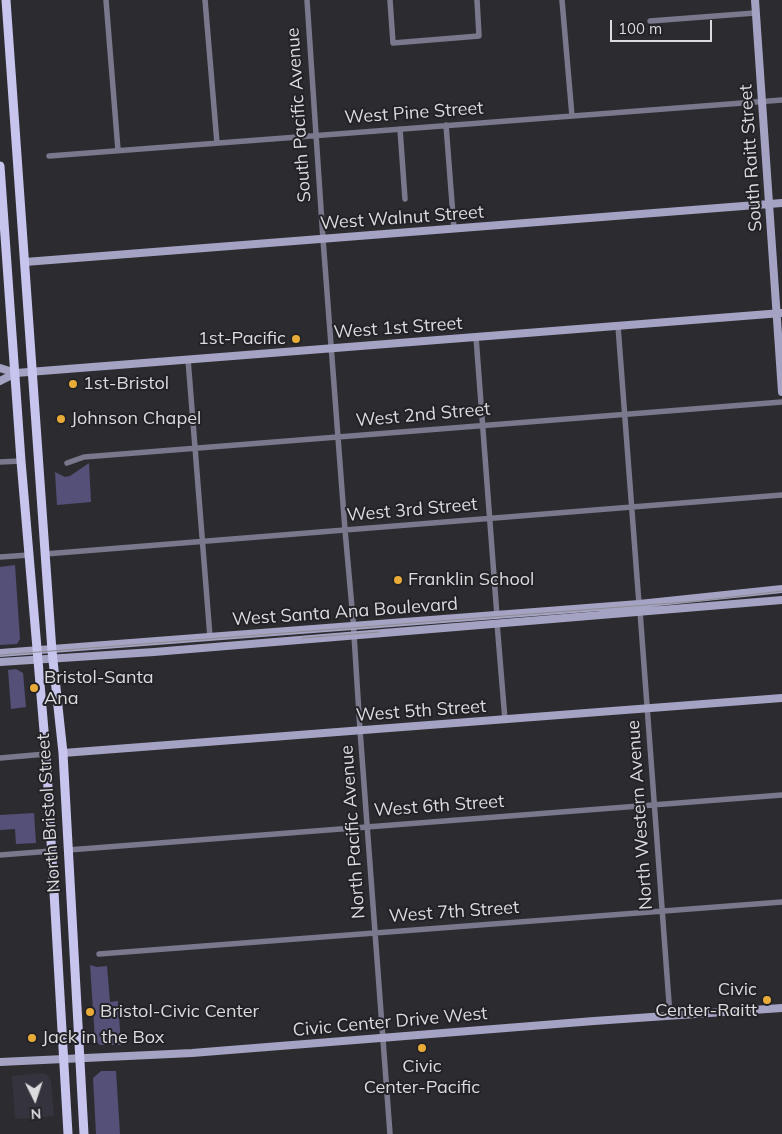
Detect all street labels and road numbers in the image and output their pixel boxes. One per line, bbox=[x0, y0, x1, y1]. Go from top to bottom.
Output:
street label: South Pacific Avenue bbox=[282, 27, 316, 203]
street label: South Raitt Street bbox=[735, 84, 767, 232]
street label: West Pine Street bbox=[344, 97, 484, 129]
street label: West Walnut Street bbox=[319, 201, 485, 235]
street label: West 1st Street bbox=[333, 313, 463, 343]
street label: West 2nd Street bbox=[355, 398, 491, 432]
street label: West 3rd Street bbox=[346, 494, 478, 526]
street label: West Santa Ana Boulevard bbox=[231, 593, 459, 631]
street label: West 5th Street bbox=[355, 696, 487, 726]
street label: North Western Avenue bbox=[623, 719, 657, 911]
street label: North Bristol Street bbox=[33, 733, 65, 893]
street label: North Pacific Avenue bbox=[336, 744, 370, 920]
street label: West 6th Street bbox=[373, 791, 505, 821]
street label: West 7th Street bbox=[388, 897, 520, 927]
street label: Civic Center Drive West bbox=[292, 1003, 488, 1041]

